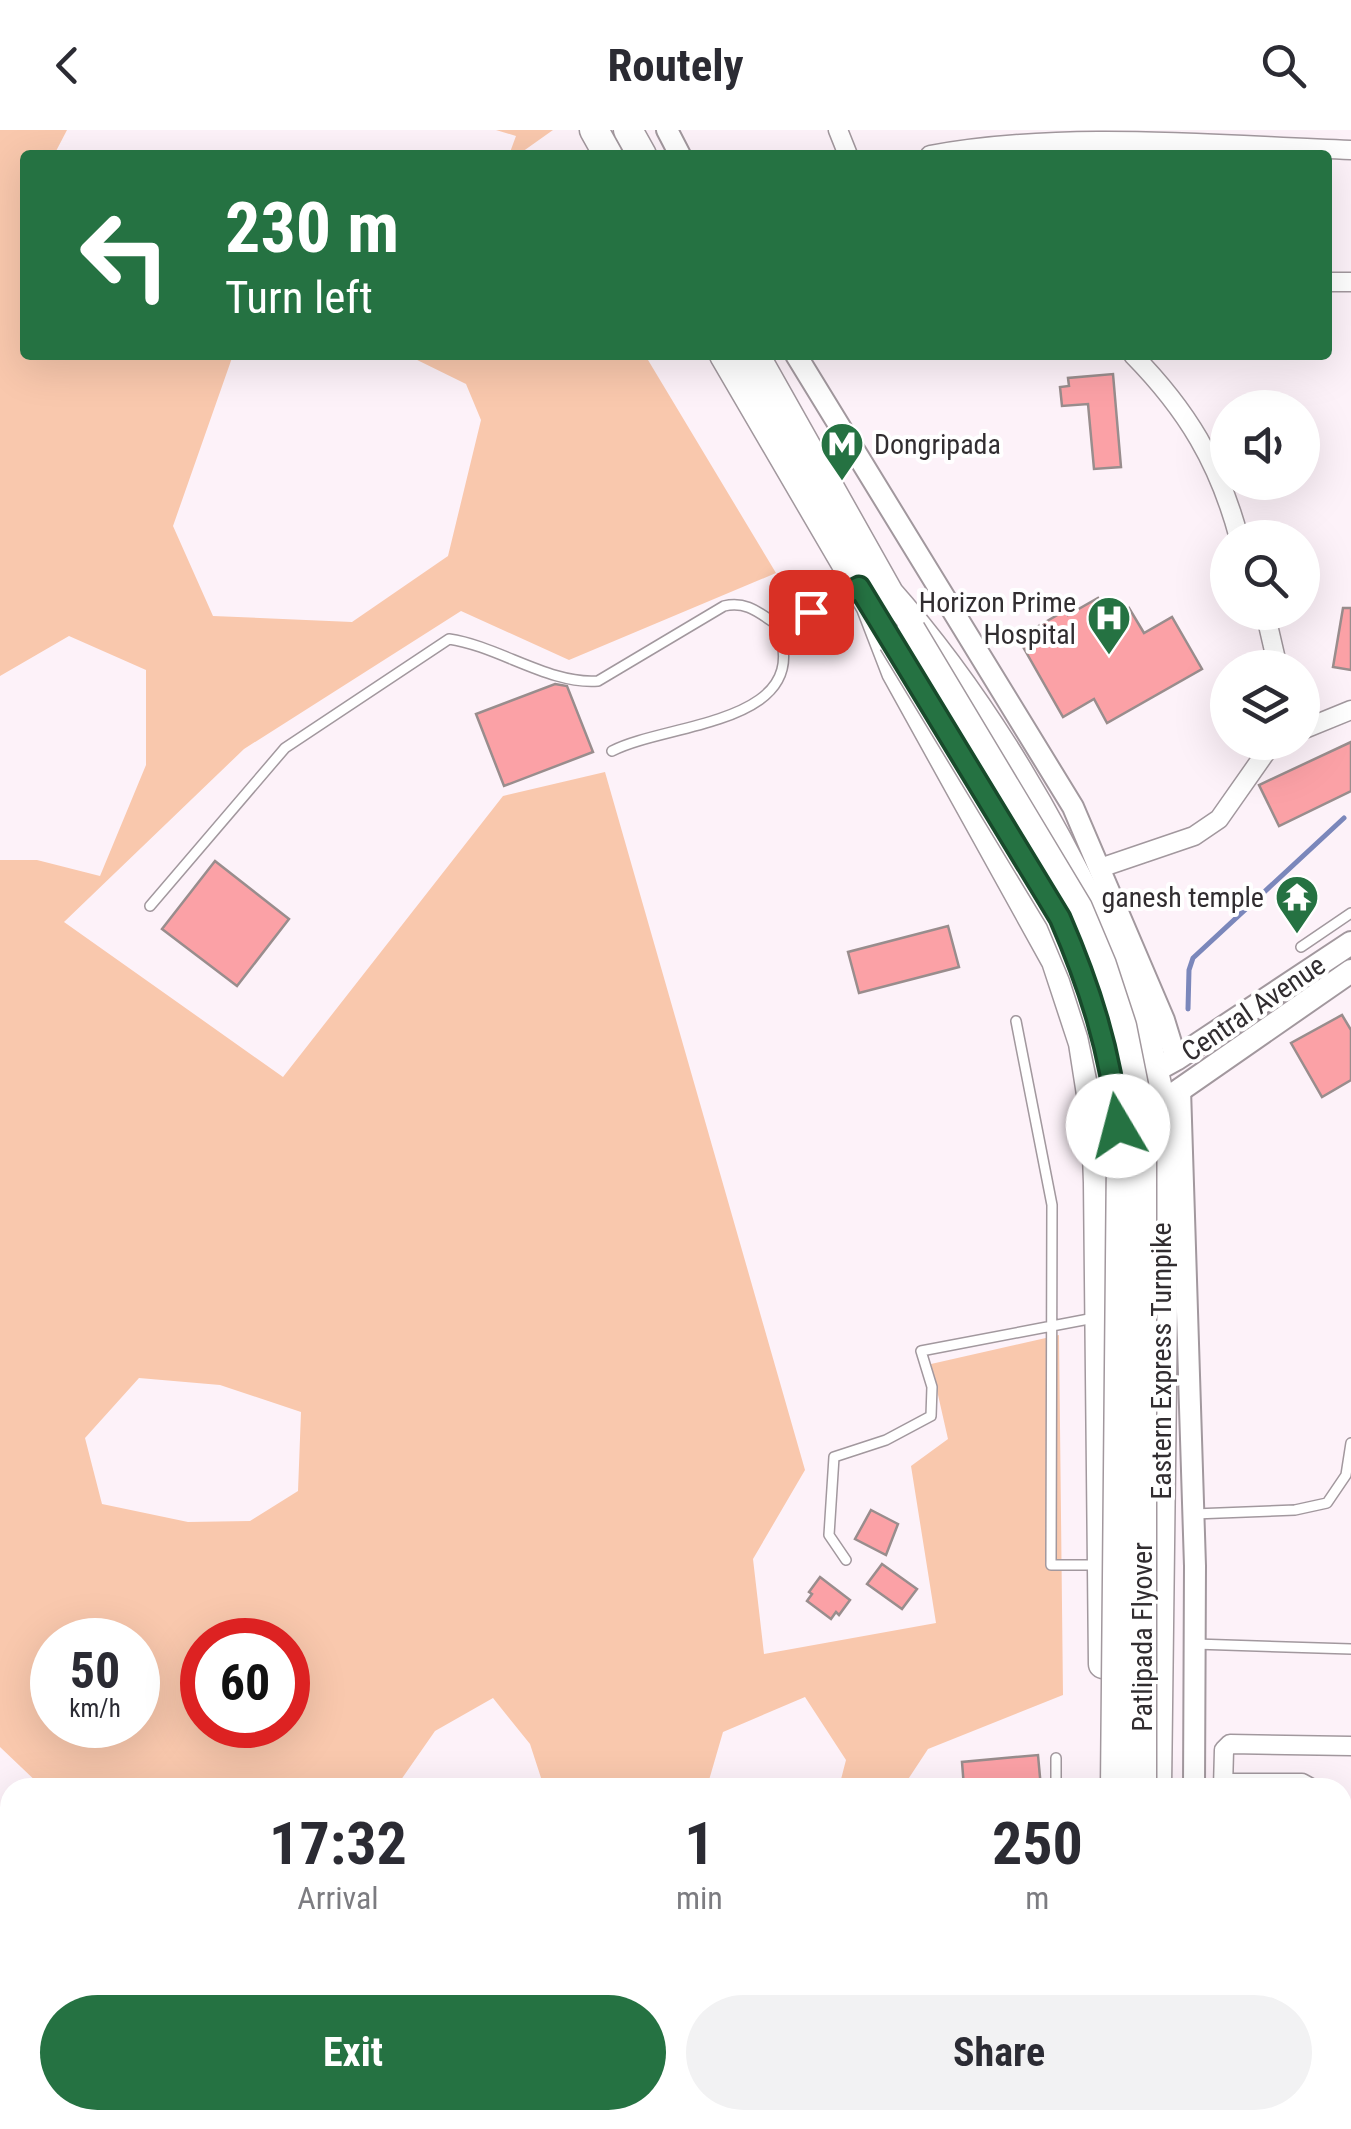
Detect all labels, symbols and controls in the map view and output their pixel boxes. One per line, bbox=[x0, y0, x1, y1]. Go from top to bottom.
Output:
icon: back bbox=[40, 38, 95, 93]
icon: search bbox=[1256, 38, 1311, 93]
text: Routely bbox=[607, 39, 744, 92]
text: 230 m bbox=[225, 187, 399, 269]
icon: left bbox=[60, 190, 190, 320]
text: Turn left bbox=[225, 271, 373, 324]
map controls bbox=[1210, 390, 1320, 760]
button: sound bbox=[1210, 390, 1320, 500]
metro station icon: Dongripada bbox=[819, 421, 865, 482]
place label: Dongripada bbox=[874, 428, 1001, 461]
button: search bbox=[1210, 520, 1320, 630]
pin bbox=[769, 570, 854, 655]
icon: arrive bbox=[784, 585, 839, 640]
place label: Horizon Prime Hospital bbox=[919, 586, 1076, 651]
hospital icon: Horizon Prime Hospital bbox=[1086, 595, 1132, 656]
button: layers bbox=[1210, 650, 1320, 760]
temple icon: ganesh temple bbox=[1274, 874, 1320, 935]
place label: ganesh temple bbox=[1102, 881, 1264, 914]
street label: Central Avenue bbox=[1175, 948, 1331, 1068]
position arrow bbox=[1066, 1074, 1170, 1178]
street label: Eastern Express Turnpike bbox=[1145, 1222, 1178, 1500]
street label: Patlipada Flyover bbox=[1126, 1542, 1159, 1732]
speed limit sign: 60 bbox=[180, 1618, 310, 1748]
text: 50 bbox=[70, 1642, 120, 1700]
text: km/h bbox=[69, 1694, 121, 1723]
text: 17:32 bbox=[269, 1808, 407, 1879]
text: 1 bbox=[684, 1808, 715, 1879]
text: 250 bbox=[992, 1808, 1083, 1879]
text: Arrival bbox=[297, 1879, 379, 1917]
text: min bbox=[676, 1879, 723, 1917]
text: m bbox=[1025, 1879, 1049, 1917]
button: Exit bbox=[40, 1995, 666, 2110]
button: Share bbox=[686, 1995, 1312, 2110]

